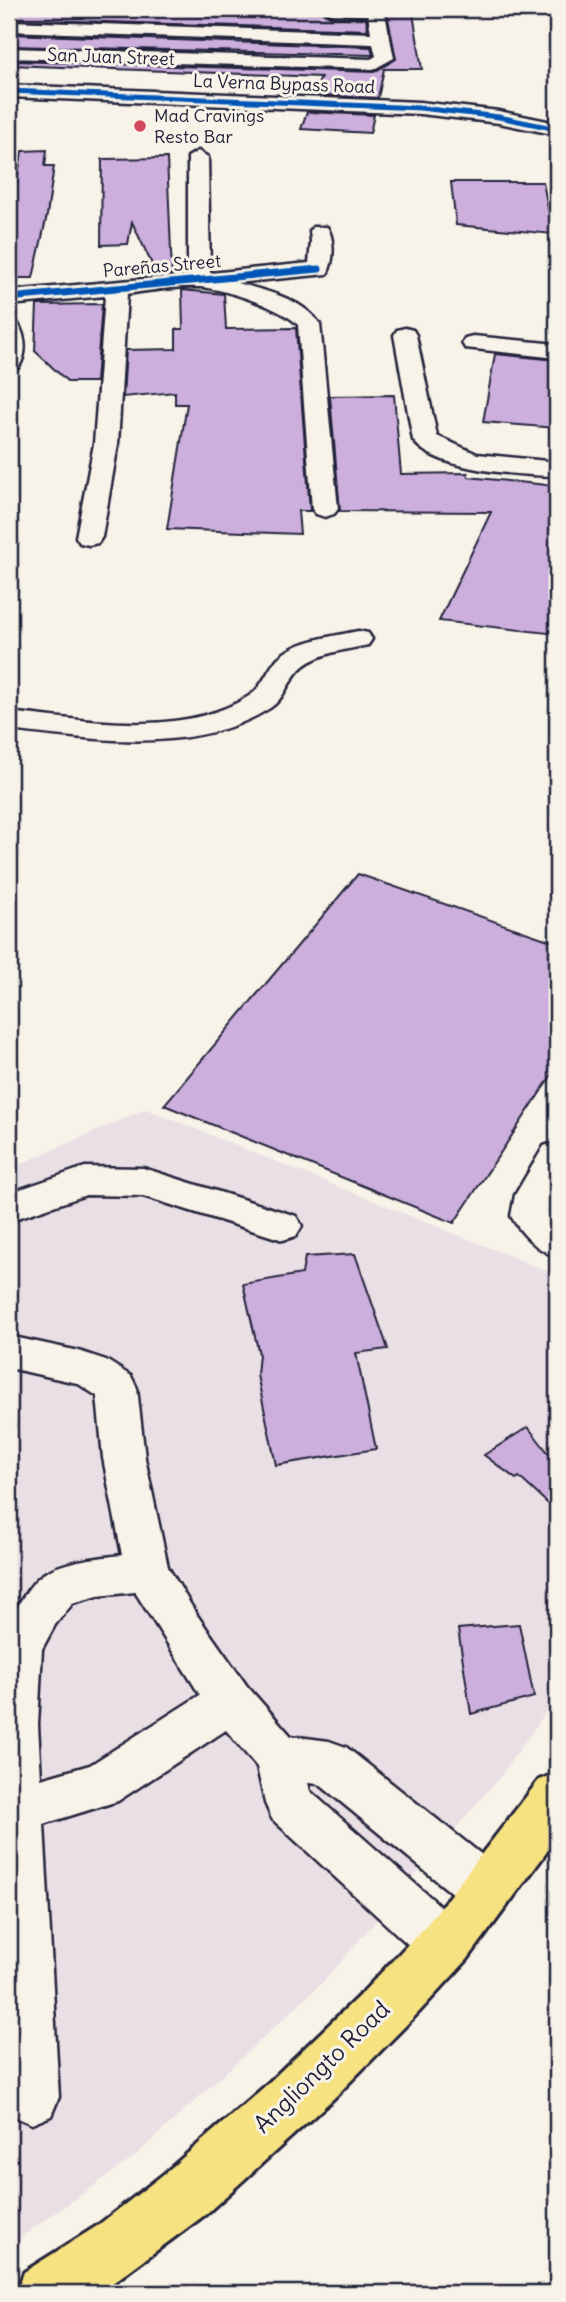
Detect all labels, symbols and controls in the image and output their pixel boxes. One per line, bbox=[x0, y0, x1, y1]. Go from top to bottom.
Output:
street label: San Juan Street bbox=[47, 43, 175, 70]
street label: La Verna Bypass Road bbox=[193, 69, 376, 98]
place label: Mad Cravings Resto Bar bbox=[154, 104, 264, 148]
marker: Mad Cravings Resto Bar bbox=[132, 118, 148, 134]
street label: Pareñas Street bbox=[102, 249, 222, 282]
street label: Angliongto Road bbox=[247, 1994, 396, 2139]

